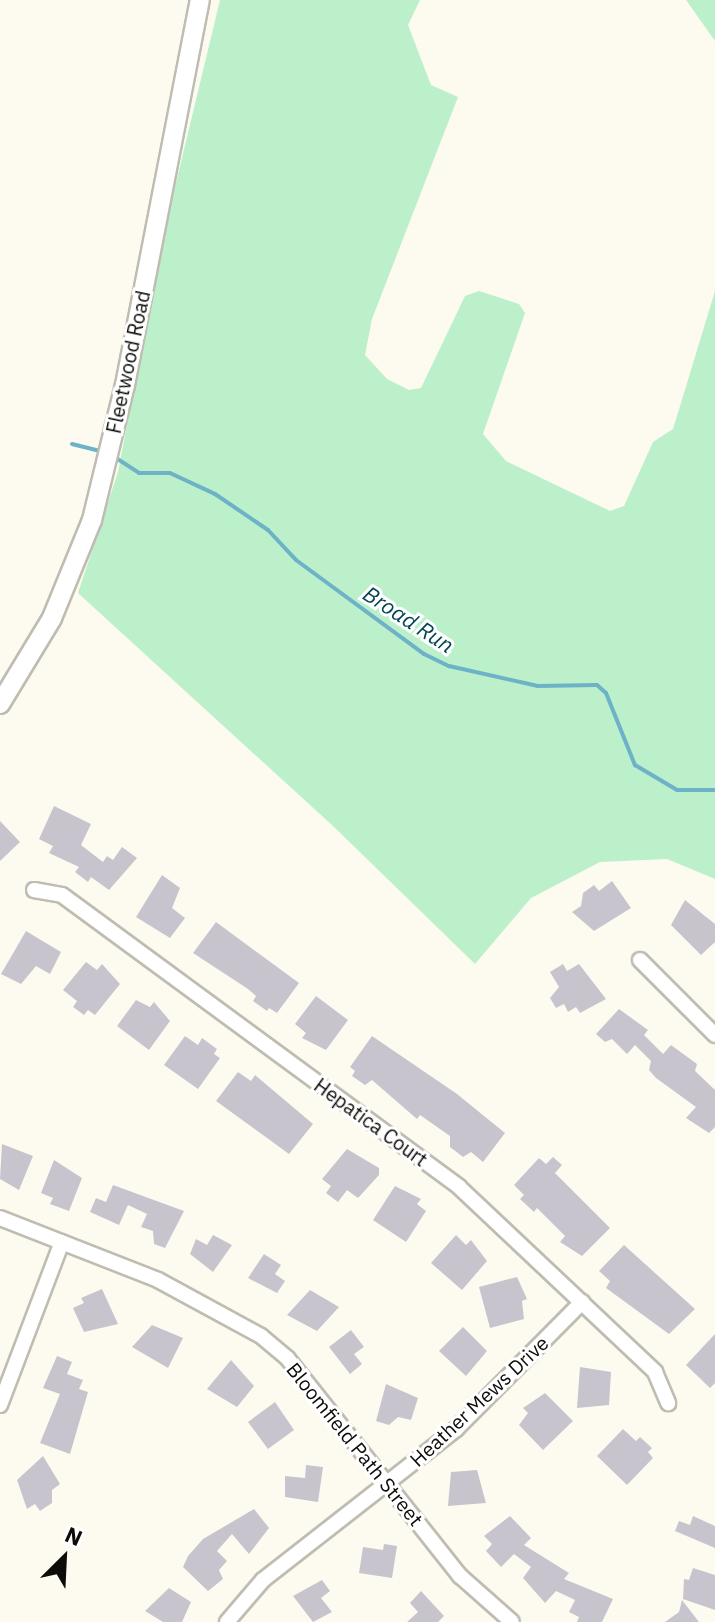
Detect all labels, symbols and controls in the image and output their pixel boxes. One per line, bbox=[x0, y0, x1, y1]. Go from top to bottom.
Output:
street label: Fleetwood Road bbox=[101, 288, 155, 436]
water label: Broad Run bbox=[359, 580, 459, 658]
street label: Hepatica Court bbox=[310, 1073, 432, 1171]
street label: Heather Mews Drive bbox=[405, 1331, 553, 1471]
street label: Bloomfield Path Street bbox=[282, 1358, 428, 1530]
north arrow bbox=[24, 1518, 104, 1598]
text: N bbox=[61, 1519, 87, 1552]

